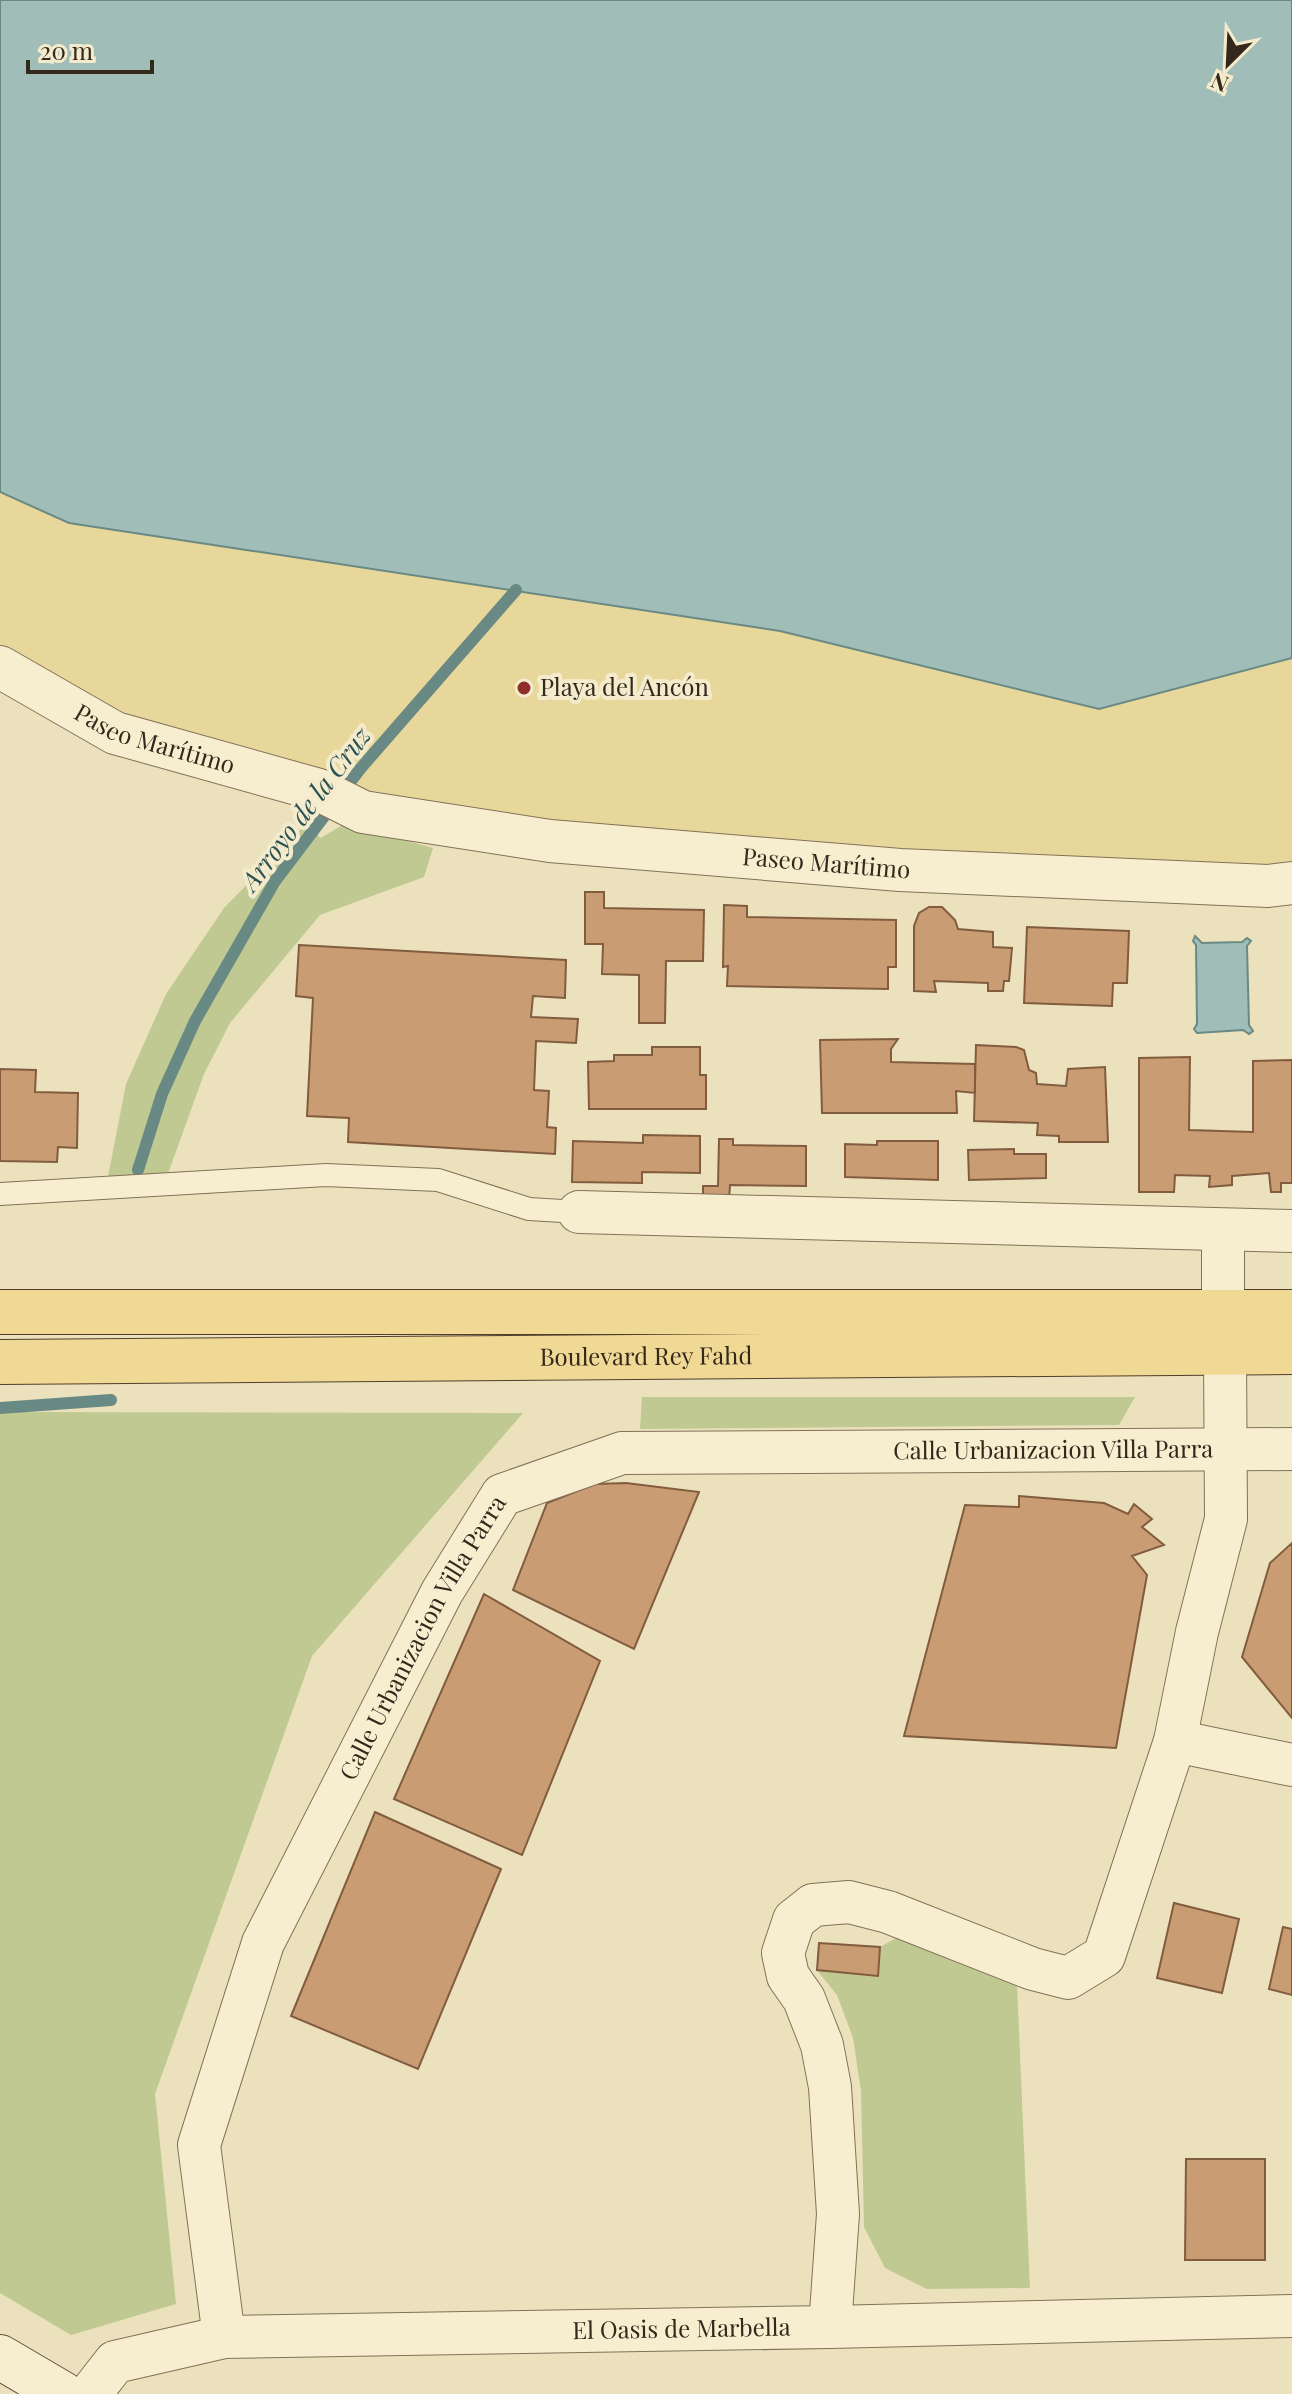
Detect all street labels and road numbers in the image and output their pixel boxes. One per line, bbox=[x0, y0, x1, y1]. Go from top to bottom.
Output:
street label: Paseo Marítimo bbox=[69, 695, 239, 780]
street label: Paseo Marítimo bbox=[741, 839, 911, 884]
street label: Boulevard Rey Fahd bbox=[539, 1338, 752, 1372]
street label: Calle Urbanizacion Villa Parra bbox=[893, 1431, 1213, 1465]
street label: Calle Urbanizacion Villa Parra bbox=[331, 1489, 512, 1785]
street label: El Oasis de Marbella bbox=[572, 2310, 791, 2345]

